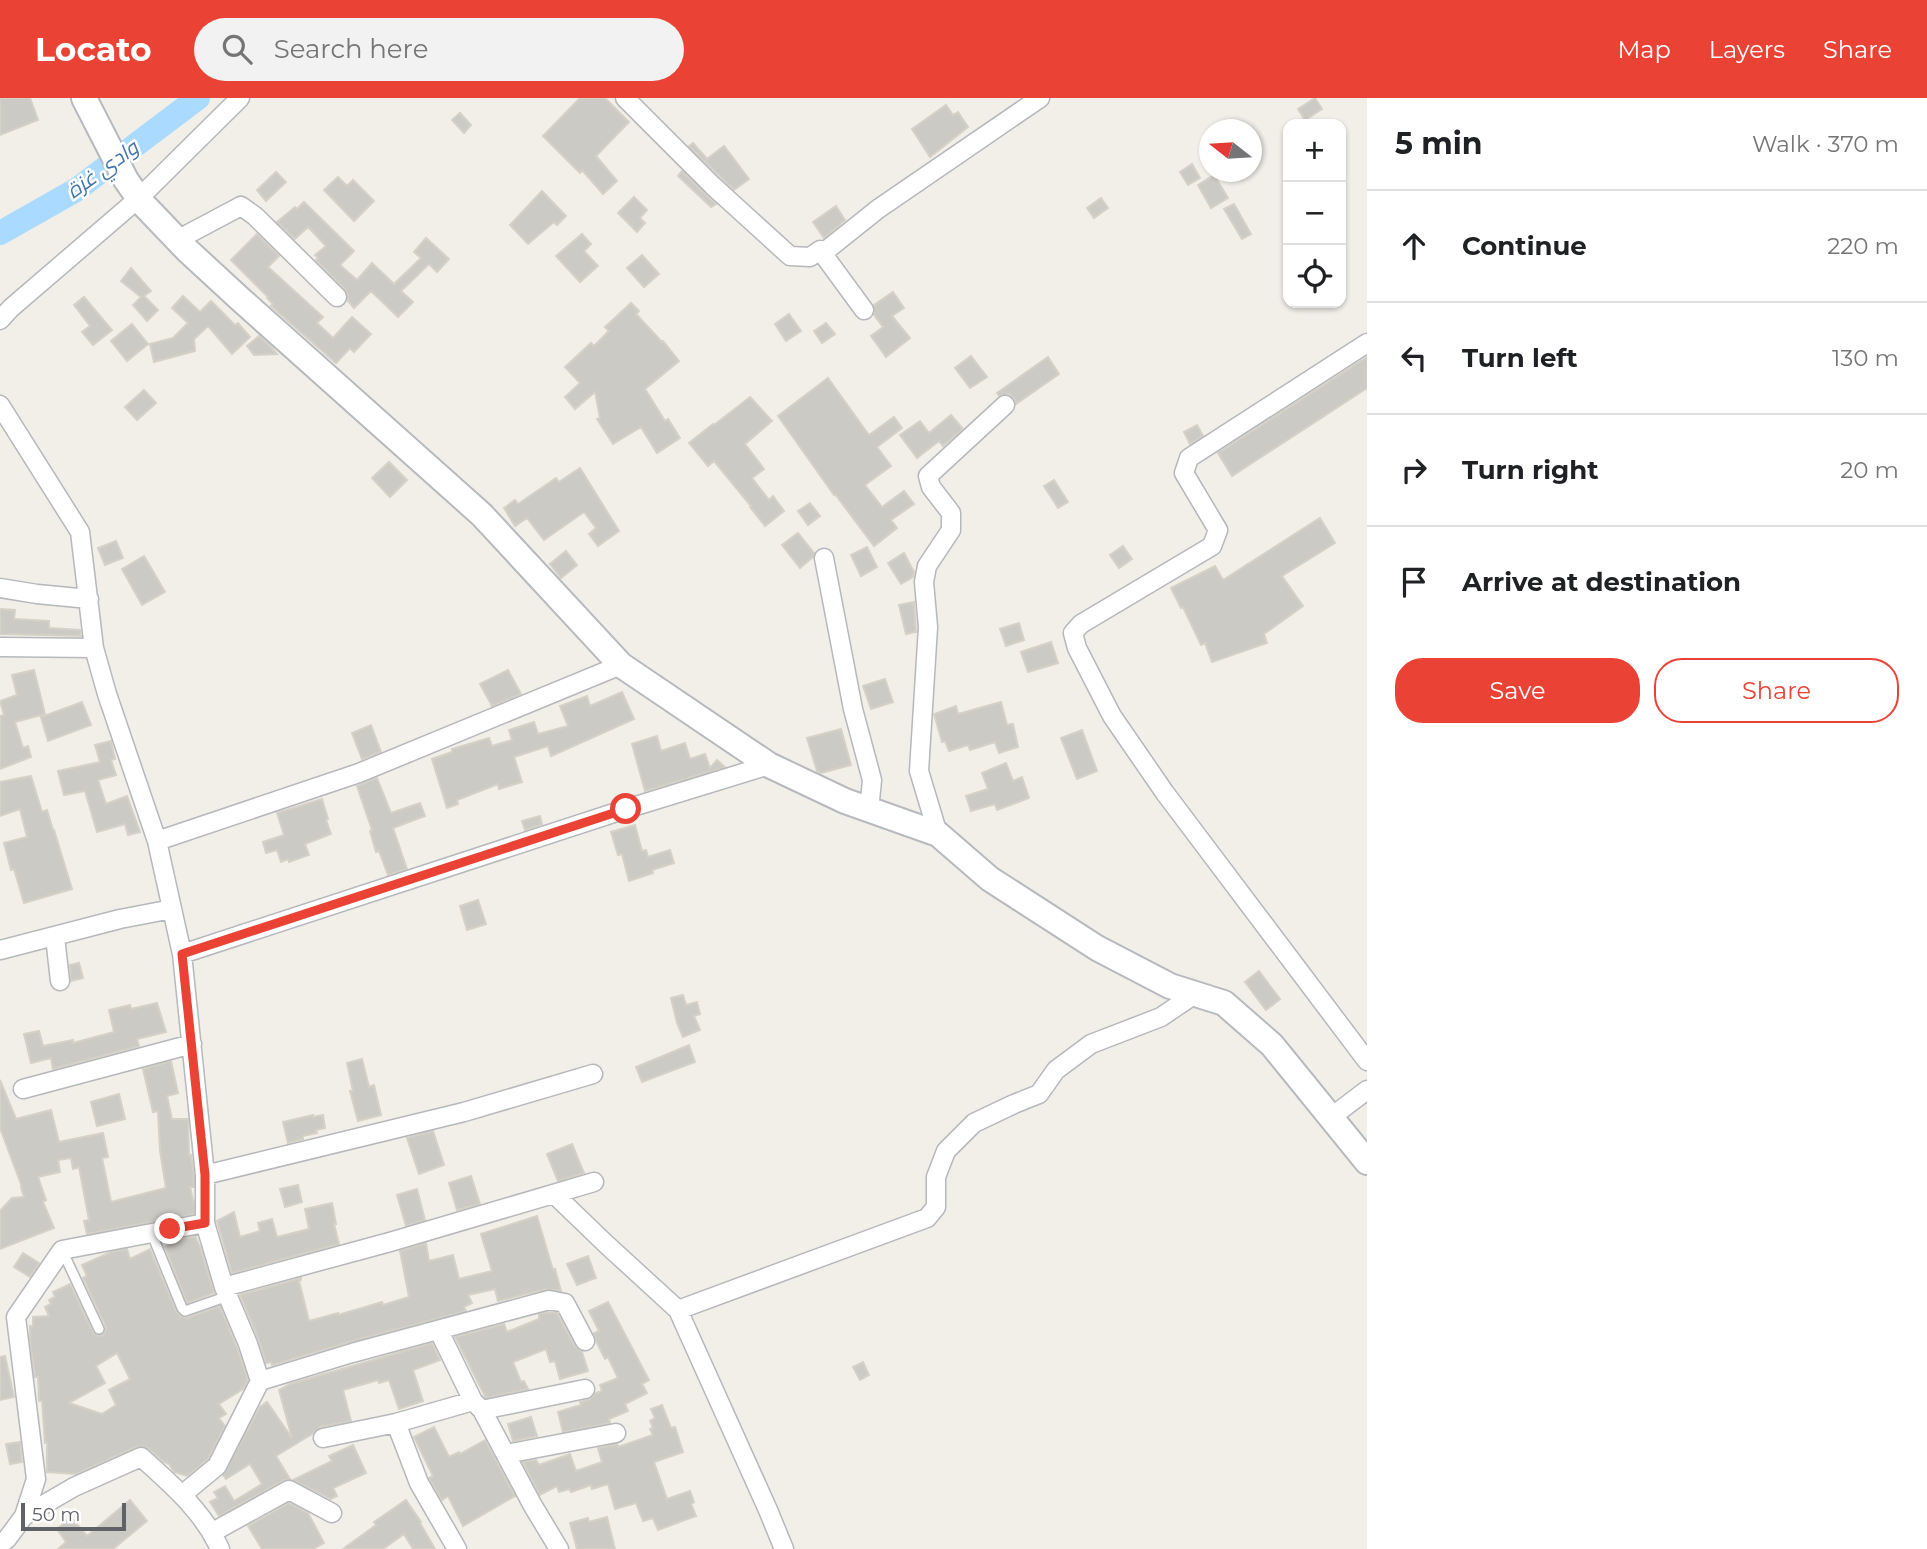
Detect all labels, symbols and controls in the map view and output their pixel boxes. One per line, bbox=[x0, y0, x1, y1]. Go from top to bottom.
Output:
search box bbox=[194, 18, 684, 81]
text: Locato bbox=[35, 29, 152, 69]
icon: search bbox=[218, 30, 256, 68]
text: Search here bbox=[274, 33, 428, 65]
text: Map bbox=[1617, 35, 1671, 64]
text: Layers bbox=[1709, 35, 1785, 64]
text: Share bbox=[1823, 35, 1892, 64]
north arrow bbox=[1199, 119, 1262, 182]
map controls bbox=[1283, 119, 1346, 308]
button: + bbox=[1283, 119, 1346, 182]
text: 5 min bbox=[1395, 125, 1483, 162]
text: Walk · 370 m bbox=[1752, 130, 1899, 158]
water label: وادي غزة bbox=[61, 134, 147, 207]
button: − bbox=[1283, 182, 1346, 245]
icon: ahead bbox=[1395, 227, 1433, 265]
text: Continue bbox=[1462, 230, 1587, 262]
text: 220 m bbox=[1827, 232, 1899, 260]
button: locate bbox=[1283, 245, 1346, 308]
icon: left bbox=[1395, 339, 1433, 377]
text: Turn left bbox=[1462, 342, 1578, 374]
text: 130 m bbox=[1832, 344, 1899, 372]
icon: right bbox=[1395, 451, 1433, 489]
text: Turn right bbox=[1462, 454, 1598, 486]
text: 20 m bbox=[1840, 456, 1899, 484]
icon: arrive bbox=[1395, 563, 1433, 601]
text: Arrive at destination bbox=[1462, 566, 1741, 598]
button: Save bbox=[1395, 658, 1640, 723]
button: Share bbox=[1654, 658, 1899, 723]
route start bbox=[610, 793, 641, 824]
route end bbox=[154, 1213, 185, 1244]
scale bar bbox=[21, 1500, 126, 1532]
text: 50 m bbox=[32, 1503, 80, 1526]

